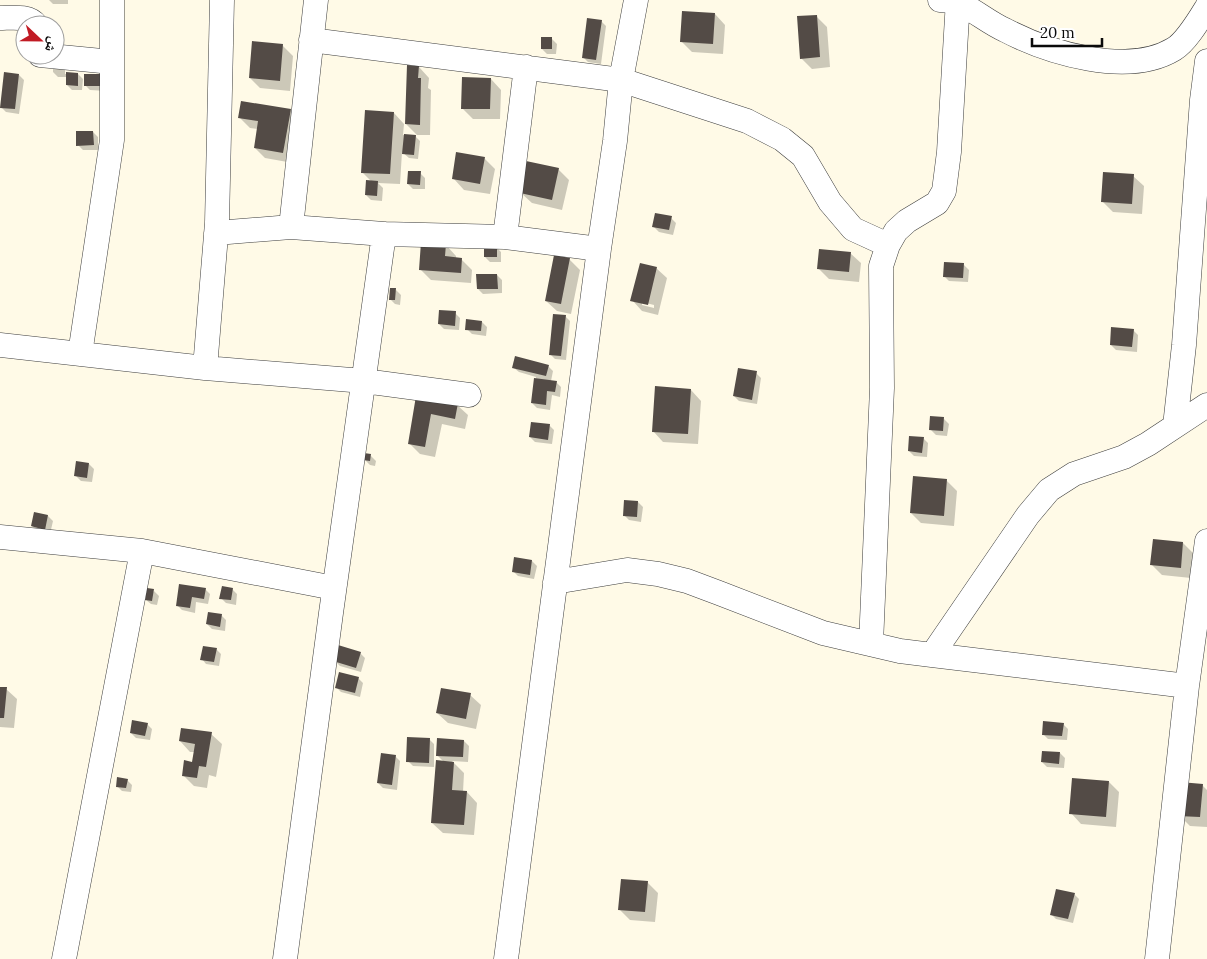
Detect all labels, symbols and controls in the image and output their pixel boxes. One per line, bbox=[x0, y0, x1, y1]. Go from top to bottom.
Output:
north arrow bbox=[15, 15, 65, 65]
scale bar bbox=[1032, 15, 1102, 47]
text: 20 m bbox=[1040, 23, 1075, 42]
text: ش bbox=[41, 35, 63, 55]

